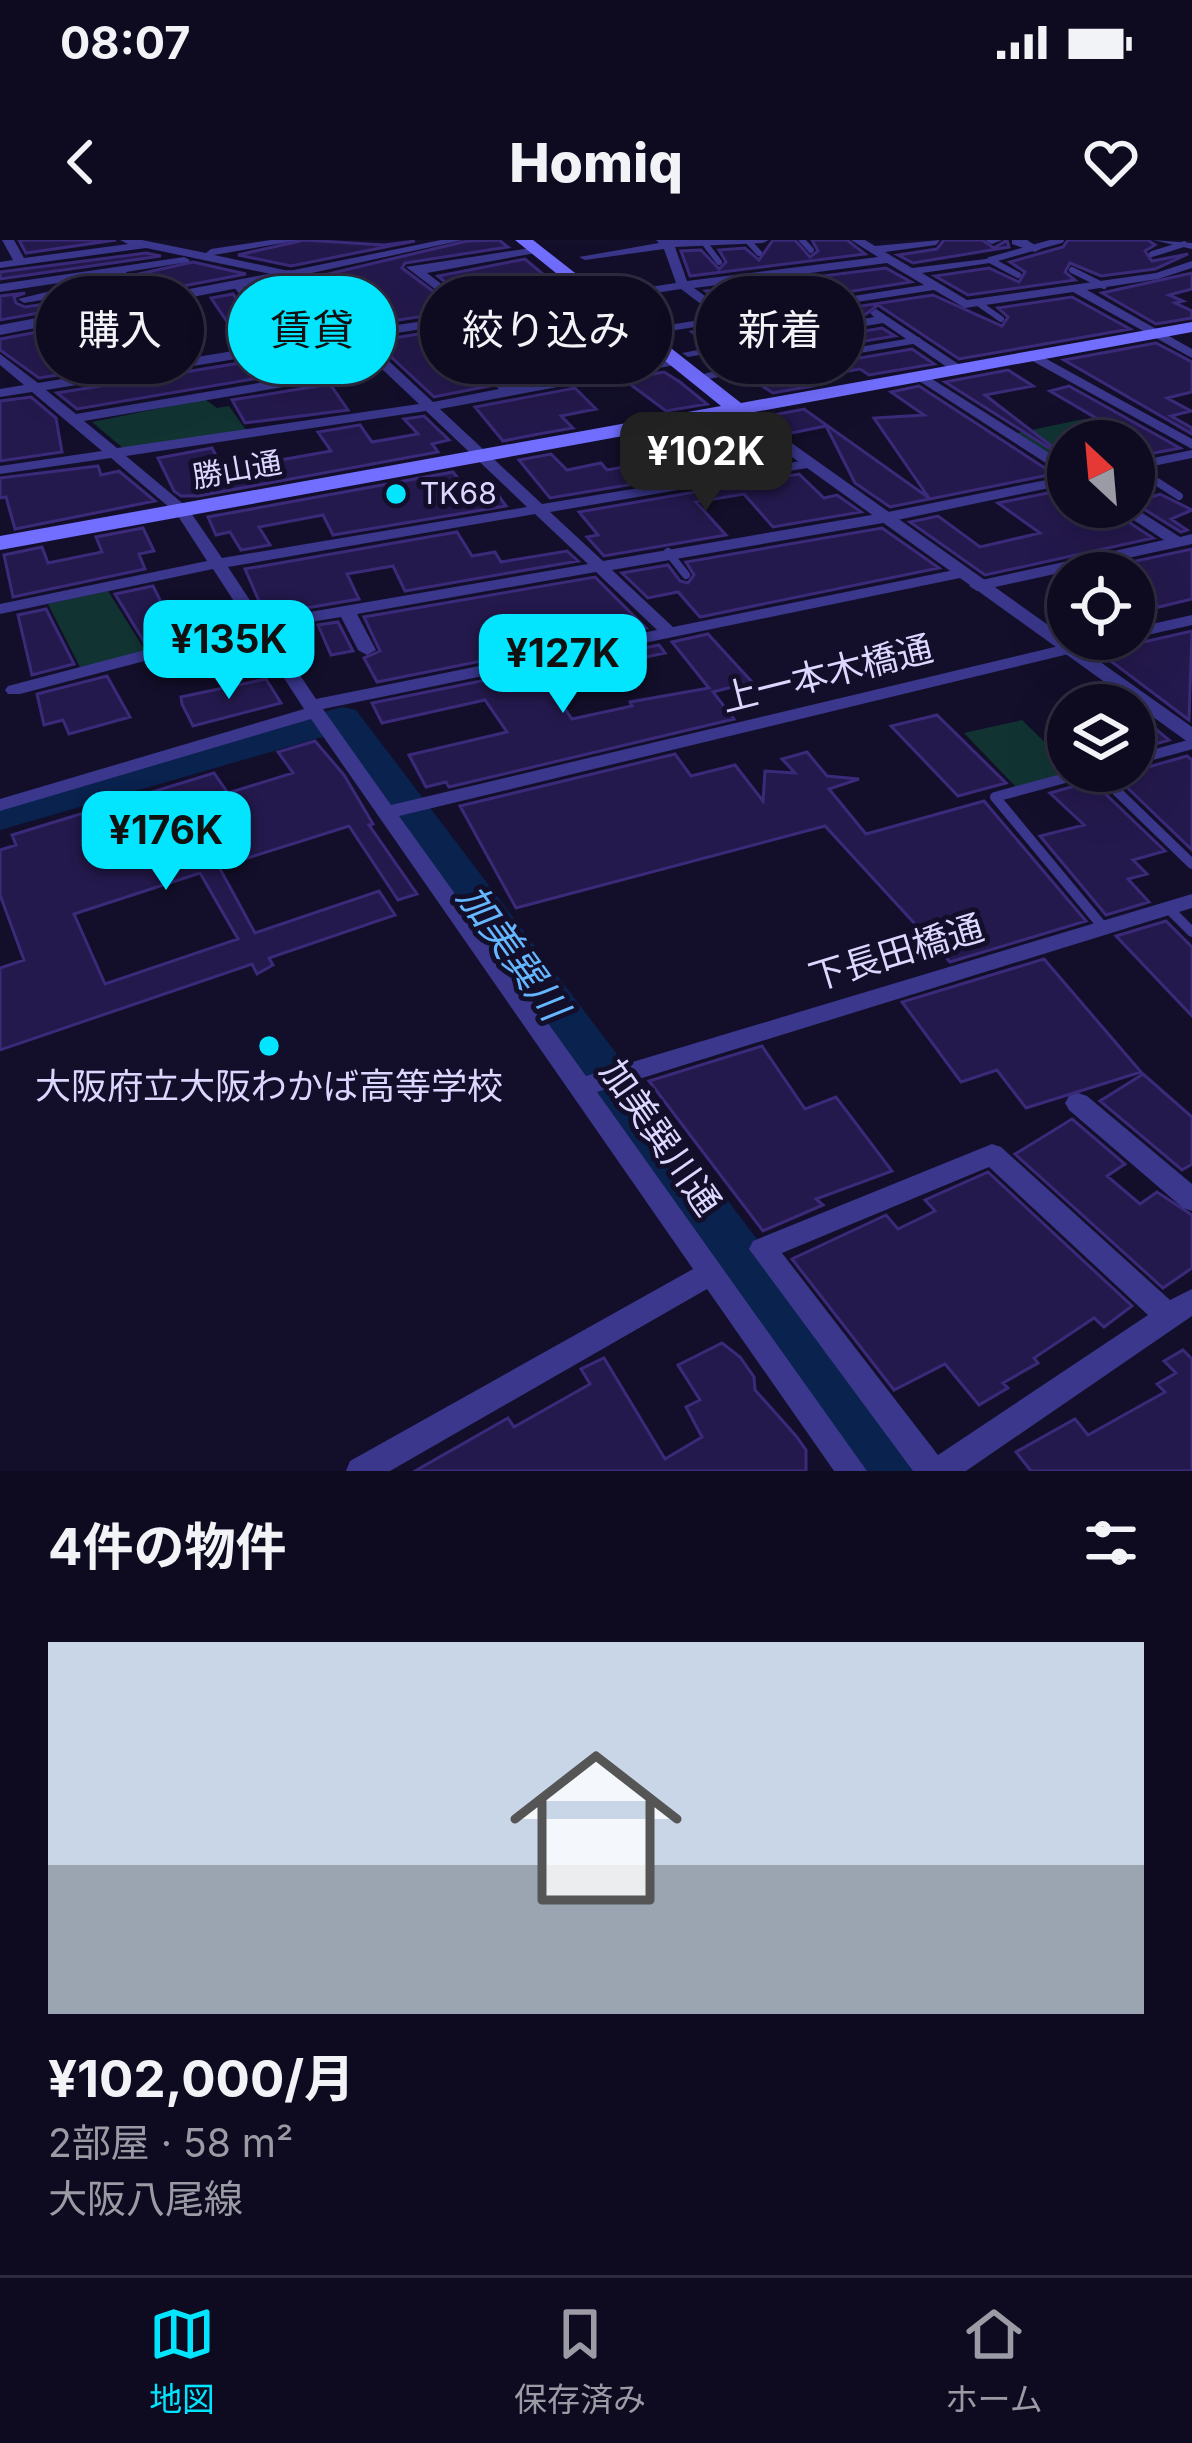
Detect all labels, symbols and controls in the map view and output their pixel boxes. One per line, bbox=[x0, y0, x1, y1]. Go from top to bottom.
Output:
text: 08:07 bbox=[60, 15, 190, 70]
icon: back bbox=[48, 129, 114, 195]
icon: heart bbox=[1078, 129, 1144, 195]
text: Homiq bbox=[509, 130, 683, 195]
chip: 購入 bbox=[36, 276, 204, 384]
chip: 賃貸 bbox=[228, 276, 396, 384]
chip: 絞り込み bbox=[420, 276, 672, 384]
chip: 新着 bbox=[696, 276, 864, 384]
pin: ¥102K bbox=[622, 412, 790, 514]
north arrow bbox=[1047, 420, 1155, 528]
map controls bbox=[1047, 420, 1155, 792]
text: ¥102K bbox=[647, 427, 765, 474]
street label: 勝山通 bbox=[189, 443, 284, 495]
place label: TK68 bbox=[420, 475, 497, 511]
marker: TK68 bbox=[383, 481, 409, 507]
button: locate bbox=[1047, 552, 1155, 660]
pin: ¥135K bbox=[145, 600, 313, 702]
pin: ¥127K bbox=[479, 614, 647, 716]
text: ¥135K bbox=[170, 615, 288, 662]
street label: 上一本木橋通 bbox=[717, 626, 937, 720]
text: ¥127K bbox=[506, 629, 620, 676]
button: layers bbox=[1047, 684, 1155, 792]
pin: ¥176K bbox=[82, 791, 250, 893]
text: ¥176K bbox=[109, 806, 223, 853]
water label: 加美巽川 bbox=[449, 875, 581, 1032]
street label: 下長田橋通 bbox=[803, 905, 989, 999]
marker: 大阪府立大阪わかば高等学校 bbox=[256, 1033, 282, 1059]
street label: 加美巽川通 bbox=[591, 1051, 731, 1223]
place label: 大阪府立大阪わかば高等学校 bbox=[35, 1064, 503, 1108]
icon: filters bbox=[1078, 1510, 1144, 1576]
text: 4件の物件 bbox=[48, 1516, 287, 1577]
icon: home bbox=[488, 1720, 704, 1936]
text: ¥102,000/月 bbox=[48, 2048, 355, 2109]
text: 2部屋 · 58 m² bbox=[48, 2119, 293, 2166]
text: 大阪八尾線 bbox=[48, 2175, 243, 2222]
tab: 地図 bbox=[149, 2301, 215, 2421]
tab: 保存済み bbox=[514, 2301, 646, 2421]
tab: ホーム bbox=[945, 2301, 1043, 2421]

